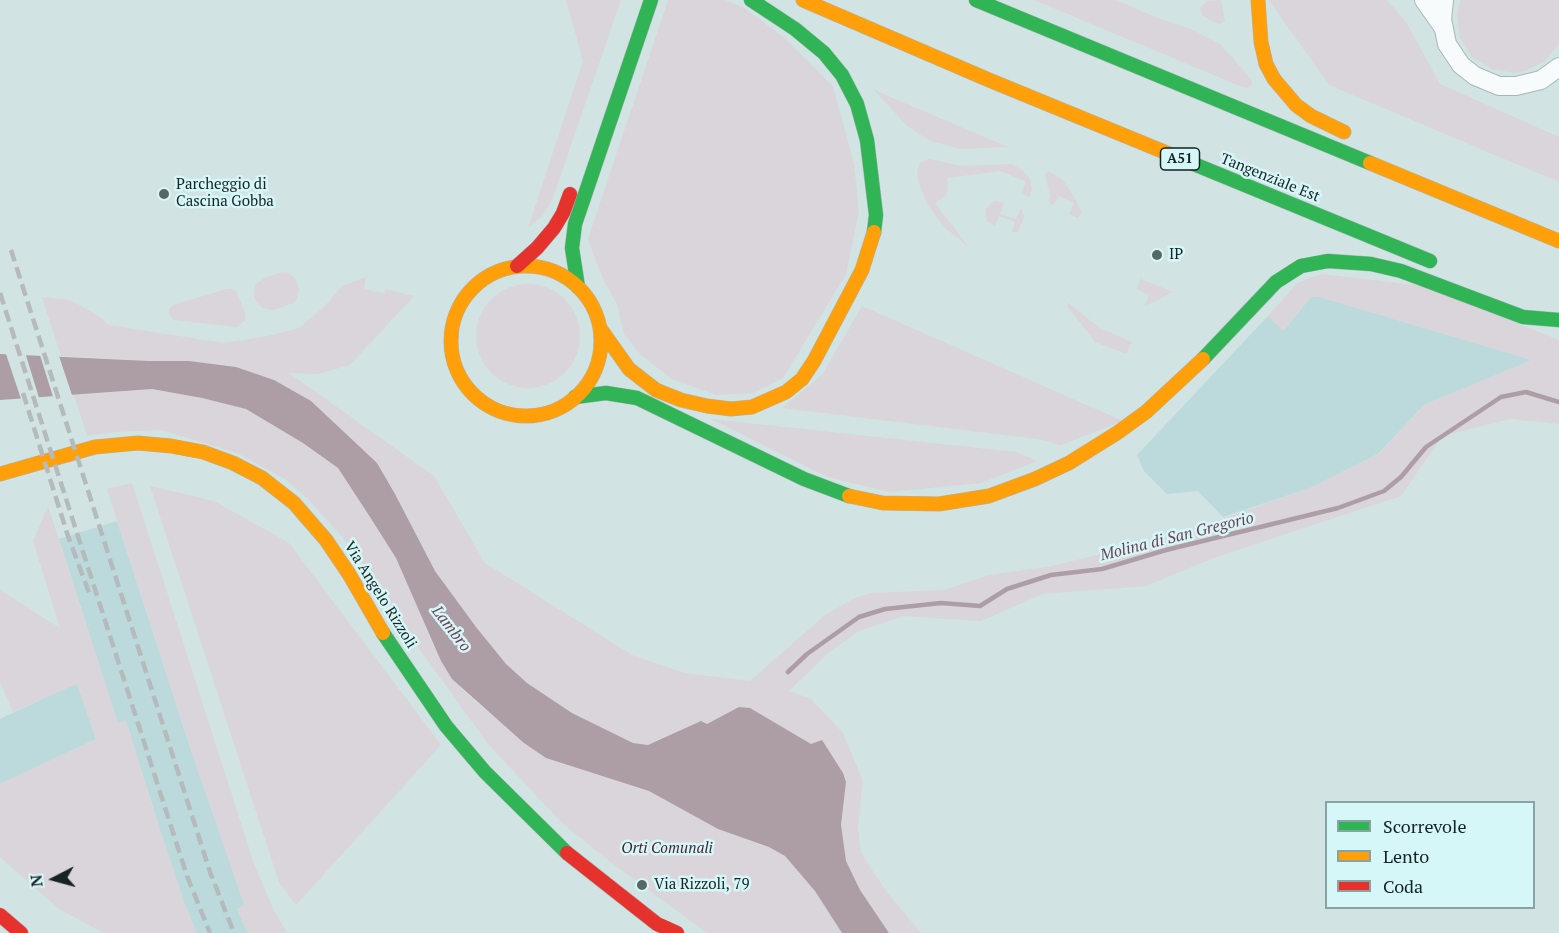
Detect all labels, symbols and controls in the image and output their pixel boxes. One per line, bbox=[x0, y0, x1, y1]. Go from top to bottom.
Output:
road number: A51 bbox=[1160, 148, 1200, 170]
street label: Tangenziale Est bbox=[1218, 150, 1322, 206]
place label: Parcheggio di Cascina Gobba bbox=[176, 176, 274, 211]
marker: Parcheggio di Cascina Gobba bbox=[157, 187, 171, 201]
place label: IP bbox=[1169, 246, 1183, 264]
marker: IP bbox=[1150, 248, 1164, 262]
water label: Molina di San Gregorio bbox=[1098, 509, 1256, 565]
street label: Via Angelo Rizzoli bbox=[340, 538, 420, 652]
water label: Lambro bbox=[427, 602, 475, 656]
legend bbox=[1325, 801, 1535, 909]
text: Scorrevole bbox=[1383, 814, 1466, 838]
park label: Orti Comunali bbox=[621, 840, 713, 858]
text: Lento bbox=[1383, 844, 1429, 868]
north arrow bbox=[24, 849, 84, 909]
text: N bbox=[25, 874, 48, 888]
text: Coda bbox=[1383, 874, 1423, 898]
place label: Via Rizzoli, 79 bbox=[654, 876, 749, 894]
marker: Via Rizzoli, 79 bbox=[635, 878, 649, 892]

